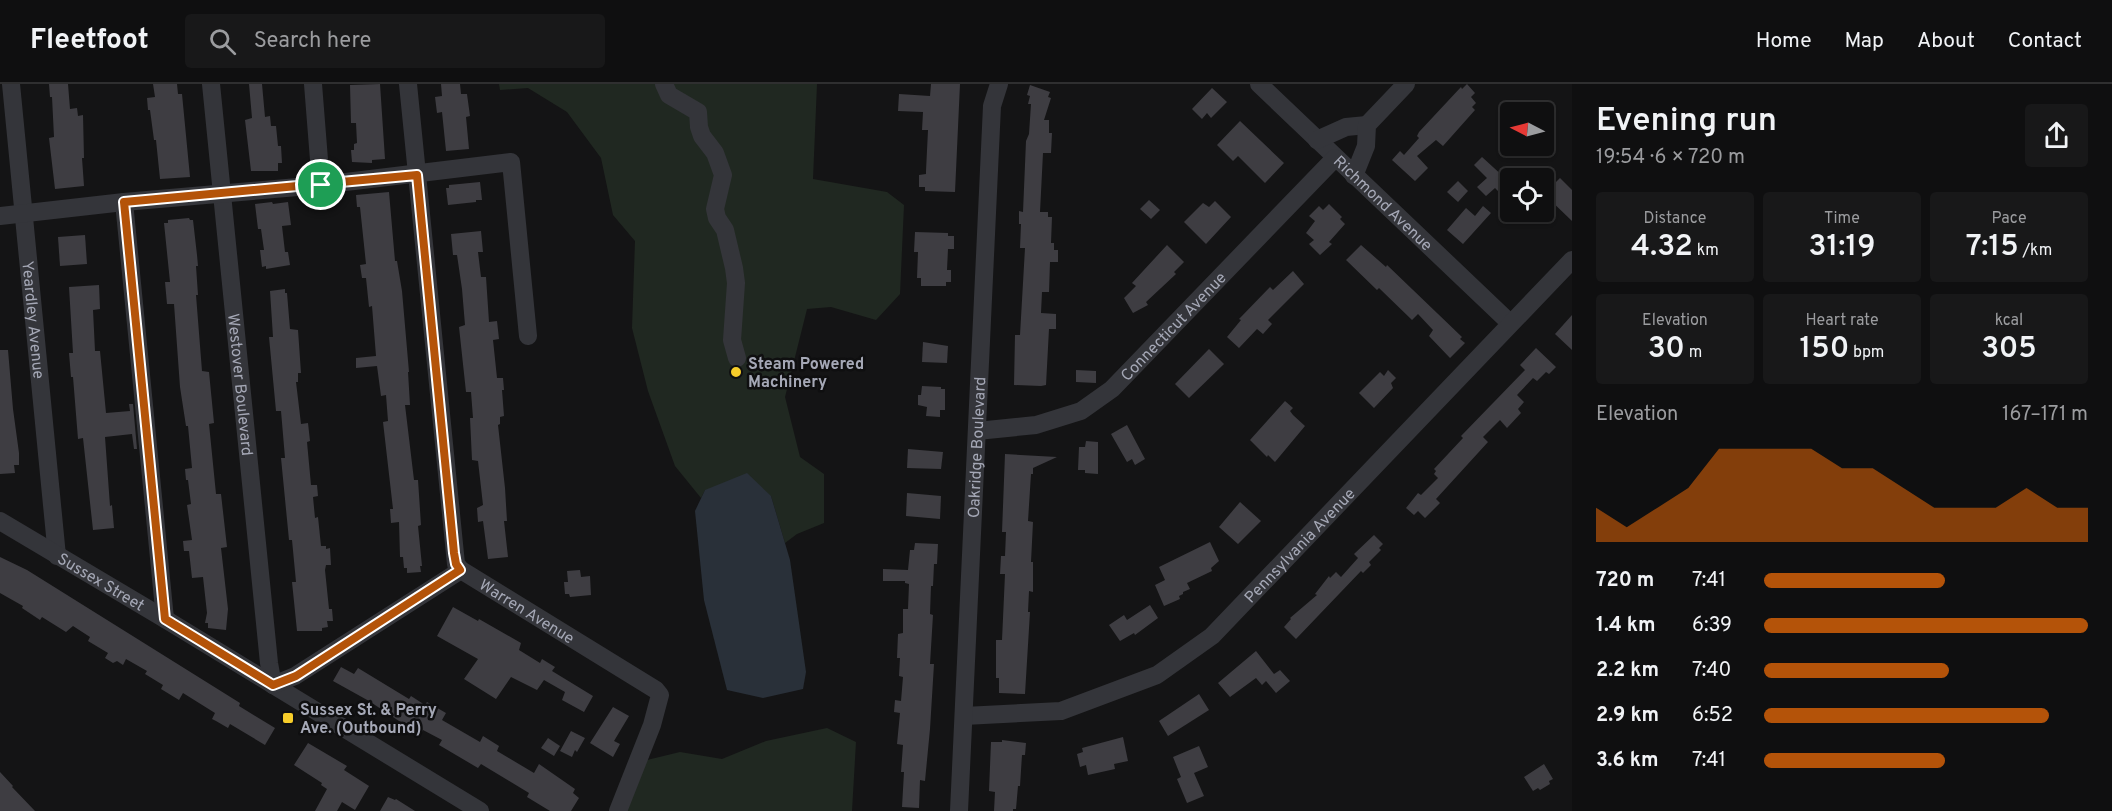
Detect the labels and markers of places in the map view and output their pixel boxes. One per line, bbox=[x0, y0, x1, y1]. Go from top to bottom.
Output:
pin bbox=[295, 159, 346, 210]
place label: Steam Powered Machinery bbox=[748, 355, 864, 393]
marker: Steam Powered Machinery bbox=[729, 365, 743, 379]
place label: Sussex St. & Perry Ave. (Outbound) bbox=[300, 701, 437, 739]
marker: Sussex St. & Perry Ave. (Outbound) bbox=[281, 711, 295, 725]

